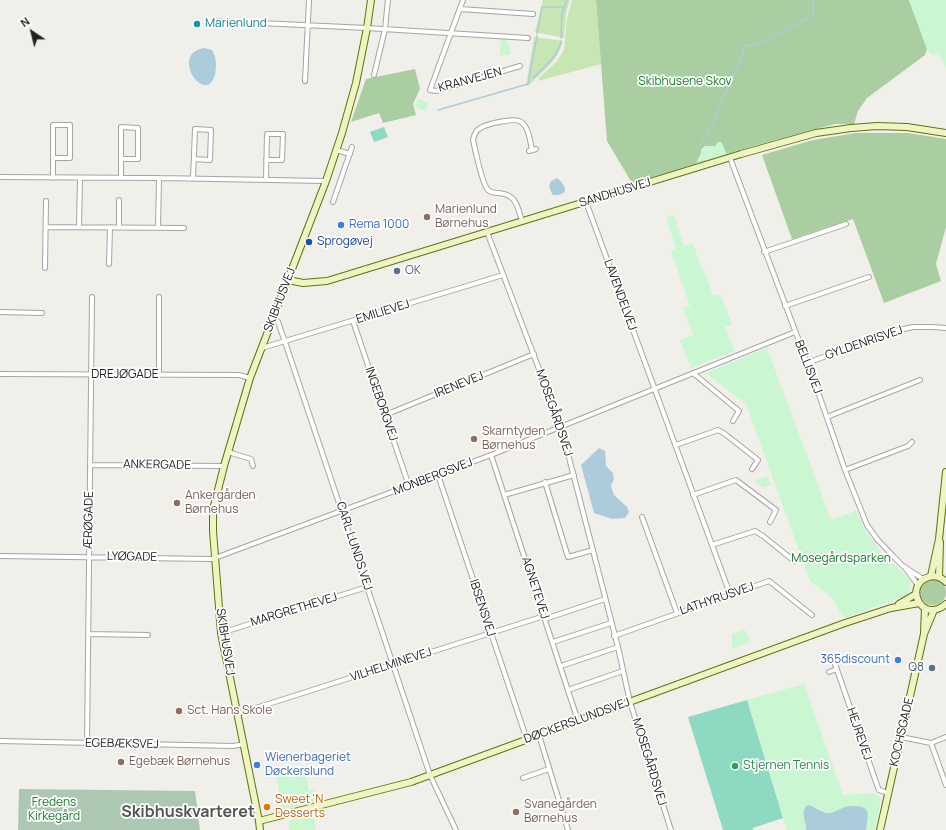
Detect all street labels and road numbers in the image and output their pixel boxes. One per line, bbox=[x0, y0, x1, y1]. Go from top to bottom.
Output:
street label: KRANVEJEN bbox=[437, 65, 503, 95]
street label: SANDHUSVEJ bbox=[577, 175, 653, 211]
street label: LAVENDELVEJ bbox=[600, 257, 640, 333]
street label: SKIBHUSVEJ bbox=[261, 266, 299, 334]
street label: EMILIEVEJ bbox=[355, 297, 411, 327]
street label: GYLDENRISVEJ bbox=[823, 323, 905, 363]
street label: BELLISVEJ bbox=[791, 338, 825, 396]
street label: INGEBORGVEJ bbox=[362, 365, 400, 443]
street label: DREJØGADE bbox=[91, 368, 159, 382]
street label: MOSEGÅRDSVEJ bbox=[532, 368, 576, 458]
street label: IRENEVEJ bbox=[432, 369, 486, 401]
street label: MONBERGSVEJ bbox=[391, 455, 475, 499]
street label: ANKERGADE bbox=[123, 457, 191, 473]
street label: ÆRØGADE bbox=[81, 491, 97, 549]
street label: CARL LUNDS VEJ bbox=[333, 500, 375, 592]
street label: LYØGADE bbox=[107, 549, 157, 565]
street label: AGNETEVEJ bbox=[518, 555, 552, 621]
street label: IBSENSVEJ bbox=[466, 578, 498, 638]
street label: LATHYRUSVEJ bbox=[678, 580, 756, 618]
street label: MARGRETHEVEJ bbox=[249, 590, 339, 630]
street label: SKIBHUSVEJ bbox=[213, 607, 237, 677]
street label: VILHELMINEVEJ bbox=[348, 645, 434, 685]
street label: DØCKERSLUNDSVEJ bbox=[522, 695, 632, 747]
street label: KOCHSGADE bbox=[887, 696, 917, 768]
street label: HEJREVEJ bbox=[843, 706, 875, 762]
street label: MOSEGÅRDSVEJ bbox=[629, 716, 669, 808]
street label: EGEBÆKSVEJ bbox=[85, 736, 159, 752]

